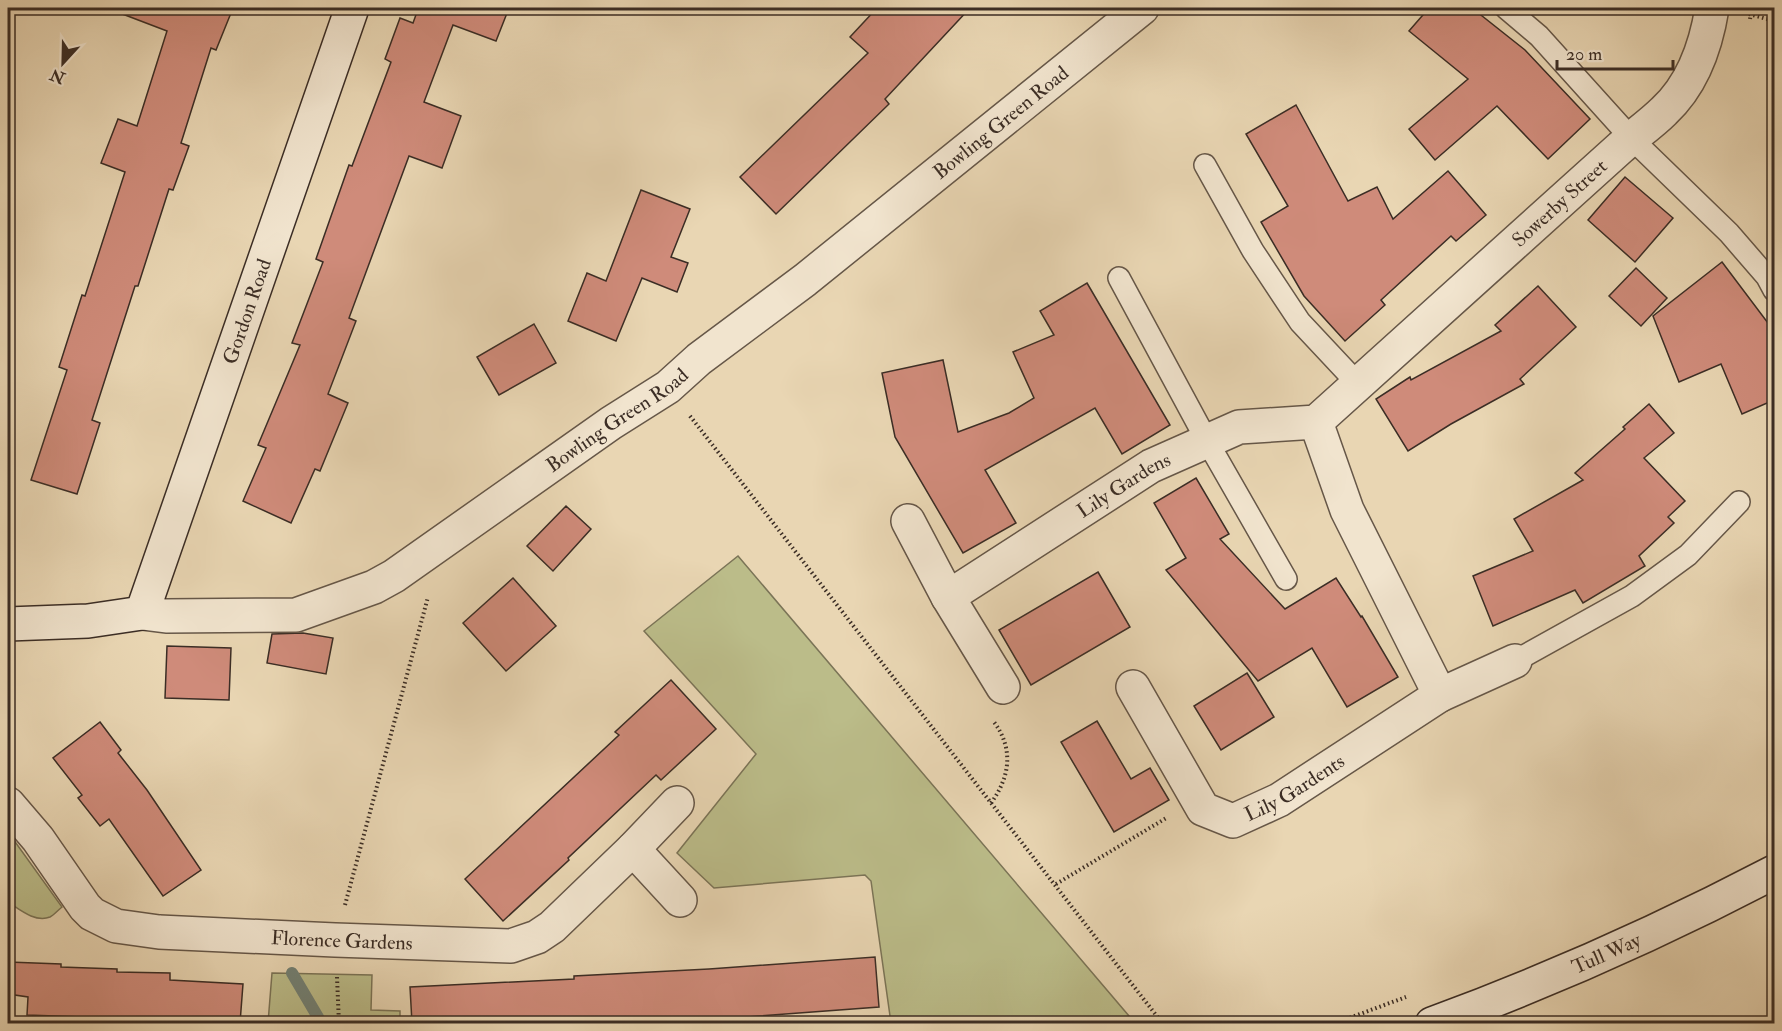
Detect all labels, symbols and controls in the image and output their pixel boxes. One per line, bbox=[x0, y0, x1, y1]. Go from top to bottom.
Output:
north arrow bbox=[33, 33, 93, 93]
scale bar bbox=[1557, 33, 1672, 71]
text: 20 m bbox=[1566, 43, 1602, 66]
street label: Bowling Green Road bbox=[928, 60, 1074, 185]
text: N bbox=[47, 64, 69, 88]
street label: Sowerby Street bbox=[1507, 153, 1613, 252]
street label: Gordon Road bbox=[217, 255, 277, 367]
street label: Bowling Green Road bbox=[541, 363, 694, 478]
street label: Lily Gardens bbox=[1072, 447, 1174, 524]
street label: Lily Gardents bbox=[1241, 749, 1349, 827]
street label: Florence Gardens bbox=[271, 925, 413, 956]
street label: Tull Way bbox=[1568, 927, 1646, 980]

